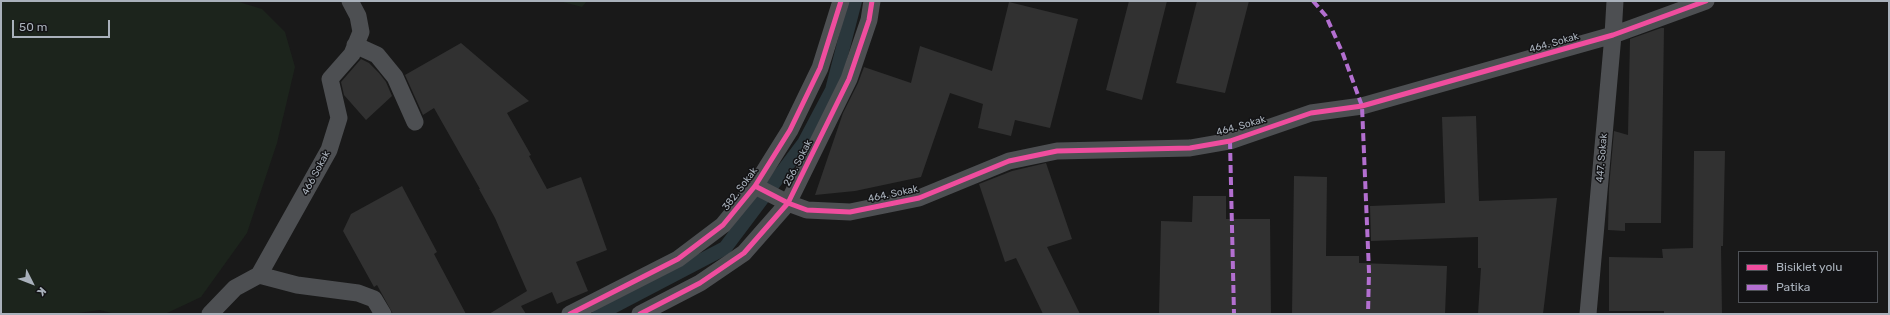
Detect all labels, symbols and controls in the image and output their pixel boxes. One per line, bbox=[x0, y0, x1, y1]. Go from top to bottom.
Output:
scale bar bbox=[14, 12, 112, 38]
text: 50 m bbox=[19, 20, 47, 34]
street label: 464. Sokak bbox=[1528, 30, 1580, 56]
street label: 464. Sokak bbox=[1215, 113, 1267, 139]
street label: 447. Sokak bbox=[1594, 133, 1610, 183]
street label: 256. Sokak bbox=[781, 138, 815, 188]
street label: 466 Sokak bbox=[299, 149, 333, 197]
street label: 382. Sokak bbox=[720, 165, 760, 213]
street label: 464. Sokak bbox=[867, 183, 919, 205]
legend bbox=[1738, 251, 1878, 303]
text: Bisiklet yolu bbox=[1776, 260, 1842, 274]
north arrow bbox=[12, 263, 52, 303]
text: Patika bbox=[1776, 280, 1810, 294]
text: K bbox=[34, 284, 49, 298]

